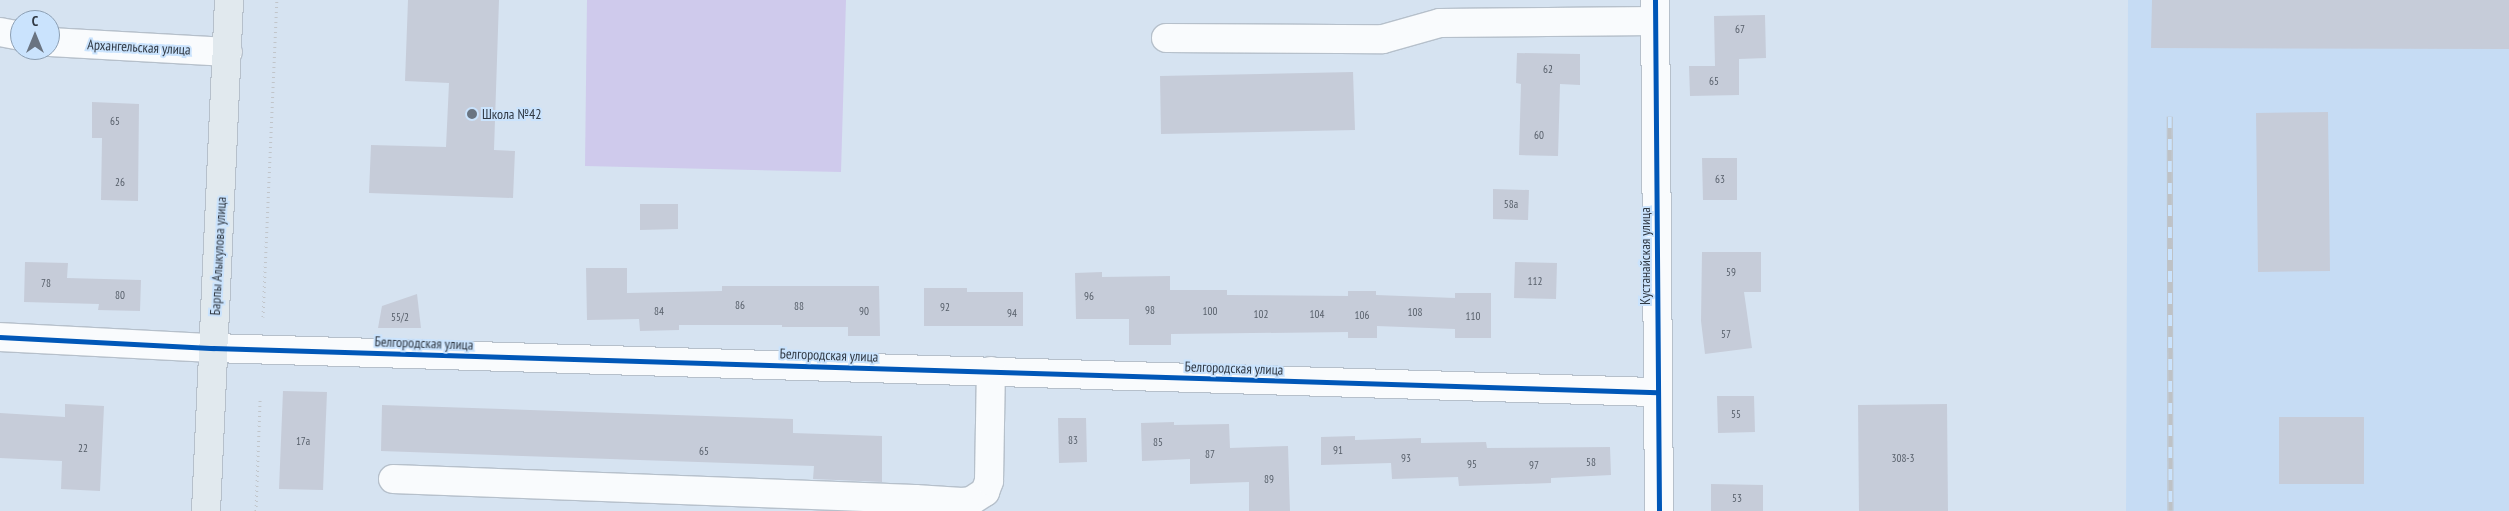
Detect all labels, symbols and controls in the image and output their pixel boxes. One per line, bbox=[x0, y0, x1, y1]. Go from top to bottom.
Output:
north arrow bbox=[10, 10, 60, 60]
text: С bbox=[32, 12, 38, 30]
house number: 67 bbox=[1735, 22, 1745, 36]
street label: Архангельская улица bbox=[87, 36, 191, 58]
house number: 62 bbox=[1543, 62, 1553, 76]
house number: 65 bbox=[1709, 74, 1719, 88]
place label: Школа №42 bbox=[482, 106, 542, 122]
marker: Школа №42 bbox=[466, 108, 478, 120]
house number: 65 bbox=[110, 114, 120, 128]
house number: 60 bbox=[1534, 128, 1544, 142]
house number: 63 bbox=[1715, 172, 1725, 186]
house number: 26 bbox=[115, 175, 125, 189]
street label: Барпы Алыкулова улица bbox=[206, 196, 230, 316]
house number: 58a bbox=[1504, 197, 1518, 211]
street label: Кустанайская улица bbox=[1637, 207, 1653, 305]
house number: 59 bbox=[1726, 265, 1736, 279]
house number: 112 bbox=[1528, 274, 1542, 288]
house number: 78 bbox=[41, 276, 51, 290]
house number: 80 bbox=[115, 288, 125, 302]
house number: 96 bbox=[1084, 289, 1094, 303]
house number: 86 bbox=[735, 298, 745, 312]
house number: 88 bbox=[794, 299, 804, 313]
house number: 92 bbox=[940, 300, 950, 314]
house number: 98 bbox=[1145, 303, 1155, 317]
house number: 84 bbox=[654, 304, 664, 318]
house number: 90 bbox=[859, 304, 869, 318]
house number: 100 bbox=[1203, 304, 1217, 318]
house number: 108 bbox=[1408, 305, 1422, 319]
house number: 94 bbox=[1007, 306, 1017, 320]
house number: 102 bbox=[1254, 307, 1268, 321]
house number: 104 bbox=[1310, 307, 1324, 321]
house number: 106 bbox=[1355, 308, 1369, 322]
house number: 110 bbox=[1466, 309, 1480, 323]
house number: 55/2 bbox=[391, 310, 409, 324]
house number: 57 bbox=[1721, 327, 1731, 341]
street label: Белгородская улица bbox=[374, 333, 474, 353]
street label: Белгородская улица bbox=[779, 345, 879, 365]
street label: Белгородская улица bbox=[1184, 358, 1284, 378]
house number: 55 bbox=[1731, 407, 1741, 421]
house number: 83 bbox=[1068, 433, 1078, 447]
house number: 17a bbox=[296, 434, 310, 448]
house number: 85 bbox=[1153, 435, 1163, 449]
house number: 22 bbox=[78, 441, 88, 455]
house number: 91 bbox=[1333, 443, 1343, 457]
house number: 65 bbox=[699, 444, 709, 458]
house number: 87 bbox=[1205, 447, 1215, 461]
house number: 93 bbox=[1401, 451, 1411, 465]
house number: 308-3 bbox=[1891, 451, 1915, 465]
house number: 58 bbox=[1586, 455, 1596, 469]
house number: 95 bbox=[1467, 457, 1477, 471]
house number: 97 bbox=[1529, 458, 1539, 472]
house number: 89 bbox=[1264, 472, 1274, 486]
house number: 53 bbox=[1732, 491, 1742, 505]

